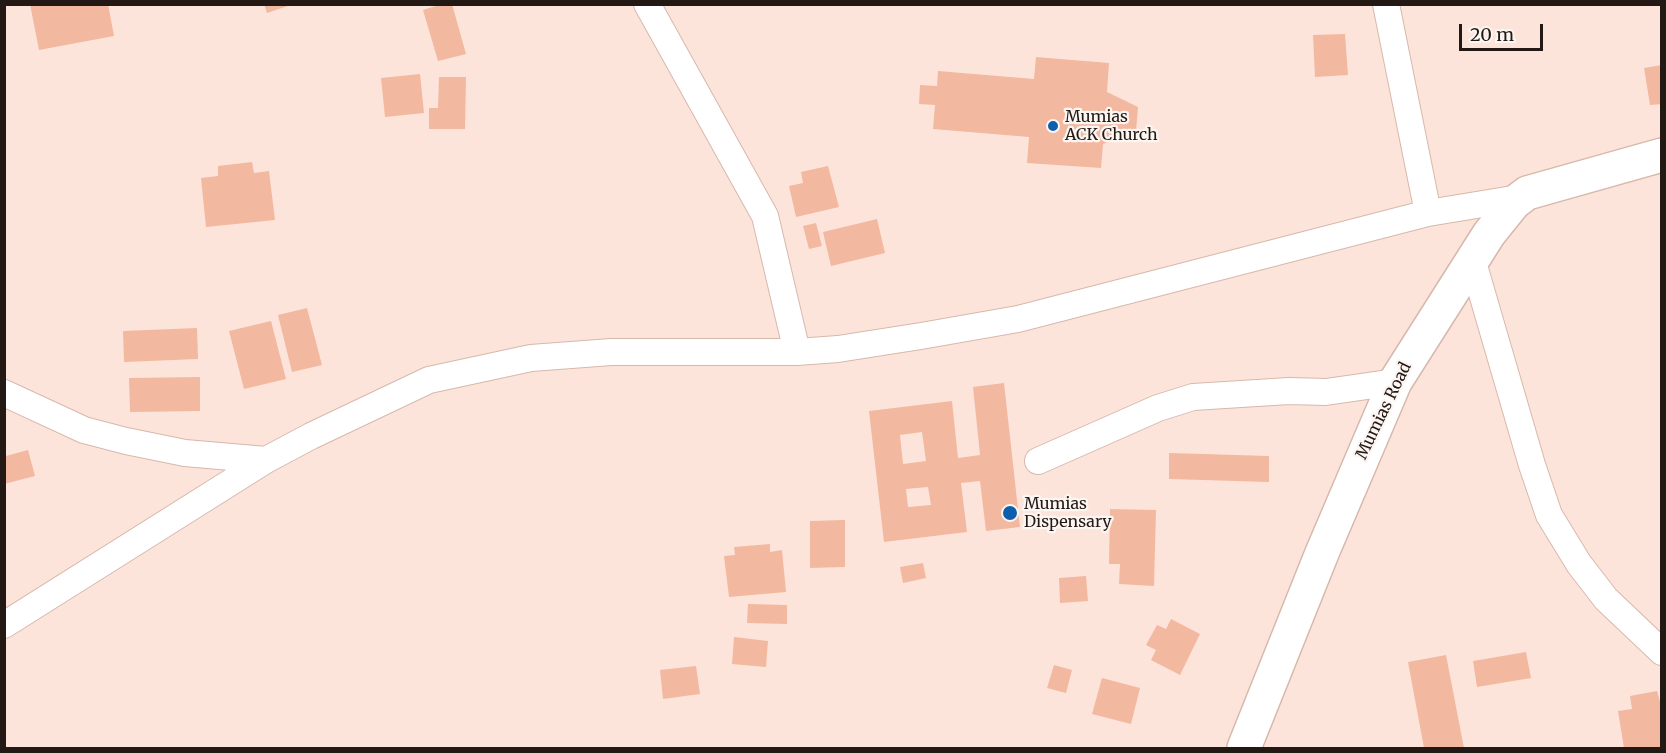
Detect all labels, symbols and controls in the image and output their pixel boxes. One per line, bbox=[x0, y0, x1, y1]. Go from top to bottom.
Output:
scale bar bbox=[1462, 12, 1546, 50]
text: 20 m bbox=[1470, 23, 1514, 46]
place label: Mumias ACK Church bbox=[1065, 107, 1157, 145]
marker: Mumias ACK Church bbox=[1046, 119, 1060, 133]
street label: Mumias Road bbox=[1352, 359, 1416, 463]
place label: Mumias Dispensary bbox=[1024, 494, 1112, 532]
marker: Mumias Dispensary bbox=[1001, 504, 1019, 522]

